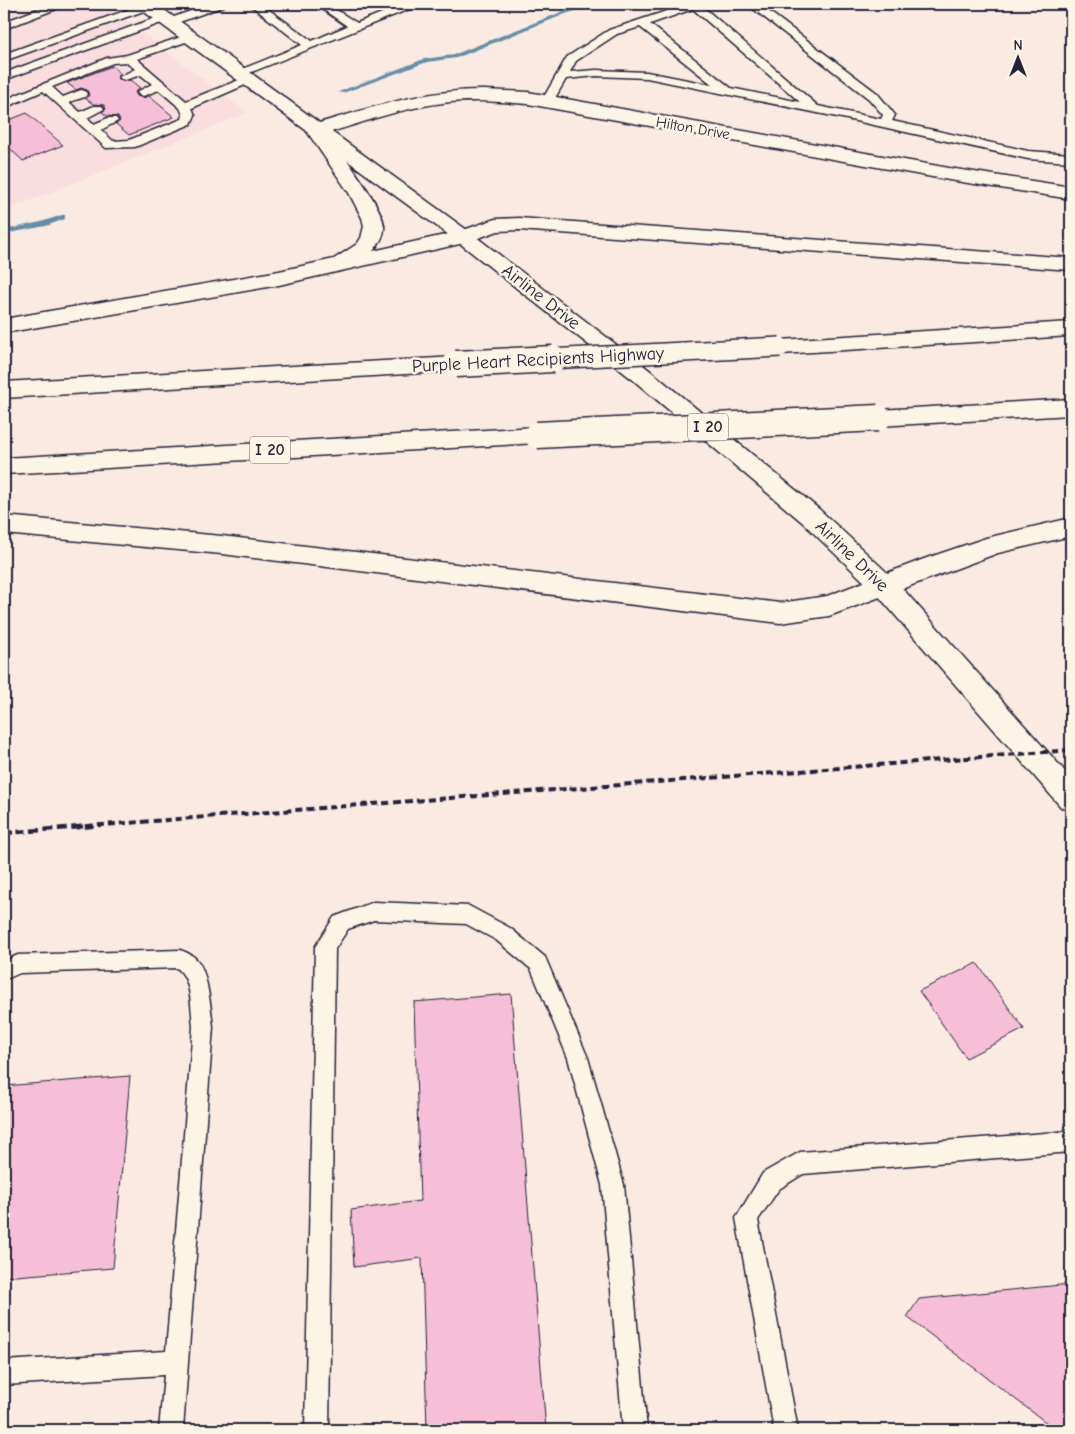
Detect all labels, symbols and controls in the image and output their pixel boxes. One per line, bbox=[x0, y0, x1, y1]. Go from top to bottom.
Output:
north arrow bbox=[992, 32, 1042, 82]
text: N bbox=[1013, 37, 1023, 54]
street label: Hilton Drive bbox=[655, 113, 732, 143]
street label: Airline Drive bbox=[498, 260, 584, 334]
street label: Purple Heart Recipients Highway bbox=[412, 343, 665, 377]
road number: I 20 bbox=[688, 414, 728, 441]
road number: I 20 bbox=[250, 436, 290, 464]
street label: Airline Drive bbox=[811, 516, 893, 596]

